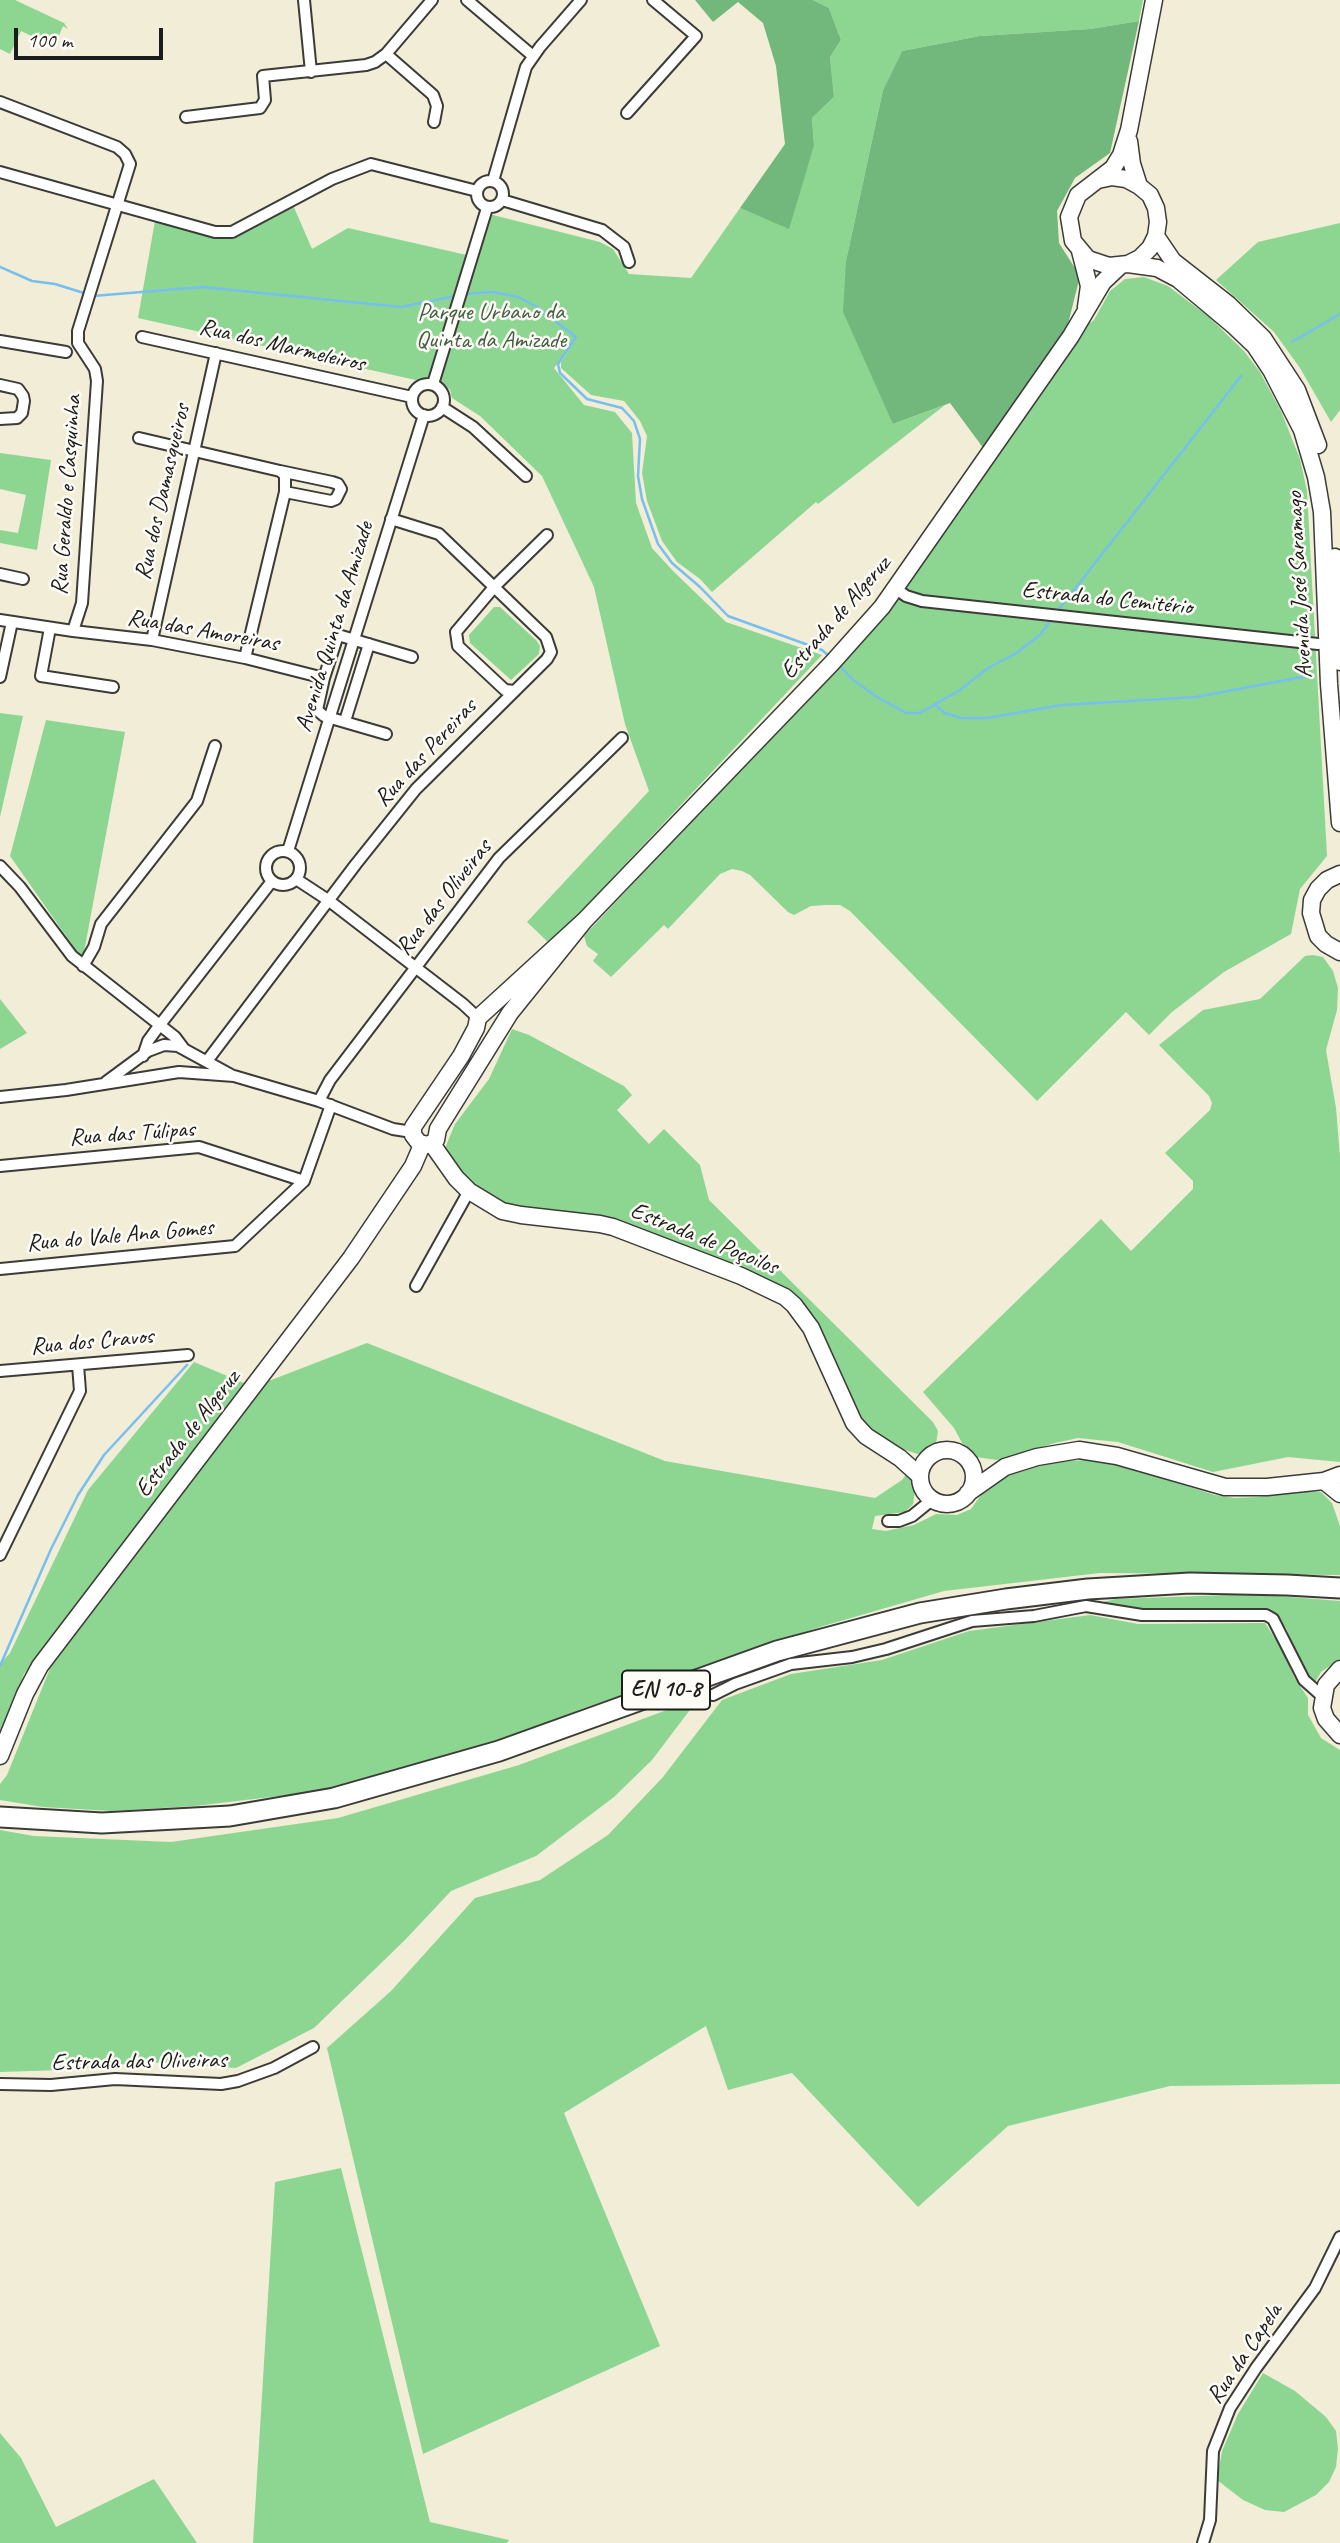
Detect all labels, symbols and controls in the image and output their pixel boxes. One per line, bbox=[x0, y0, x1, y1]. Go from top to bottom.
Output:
scale bar bbox=[18, 14, 166, 58]
text: 100 m bbox=[27, 27, 72, 53]
park label: Parque Urbano da Quinta da Amizade bbox=[416, 299, 566, 355]
street label: Rua dos Marmeleiros bbox=[196, 313, 368, 379]
street label: Rua Geraldo e Casquinha bbox=[46, 394, 88, 596]
street label: Rua dos Damasqueiros bbox=[129, 401, 197, 583]
street label: Avenida José Saramago bbox=[1281, 491, 1319, 679]
street label: Avenida Quinta da Amizade bbox=[289, 519, 381, 735]
street label: Estrada de Algeruz bbox=[775, 551, 897, 685]
street label: Estrada do Cemitério bbox=[1020, 576, 1194, 622]
street label: Rua das Amoreiras bbox=[125, 604, 281, 658]
street label: Rua das Pereiras bbox=[369, 693, 483, 813]
street label: Rua das Oliveiras bbox=[390, 834, 498, 962]
street label: Rua das Túlipas bbox=[68, 1115, 196, 1153]
street label: Estrada de Poçoilos bbox=[626, 1196, 782, 1282]
street label: Rua do Vale Ana Gomes bbox=[25, 1213, 215, 1259]
street label: Rua dos Cravos bbox=[29, 1322, 155, 1362]
street label: Estrada de Algeruz bbox=[129, 1365, 247, 1503]
road number: EN 10-8 bbox=[622, 1670, 710, 1709]
street label: Estrada das Oliveiras bbox=[51, 2046, 227, 2078]
street label: Rua da Capela bbox=[1201, 2298, 1289, 2410]

